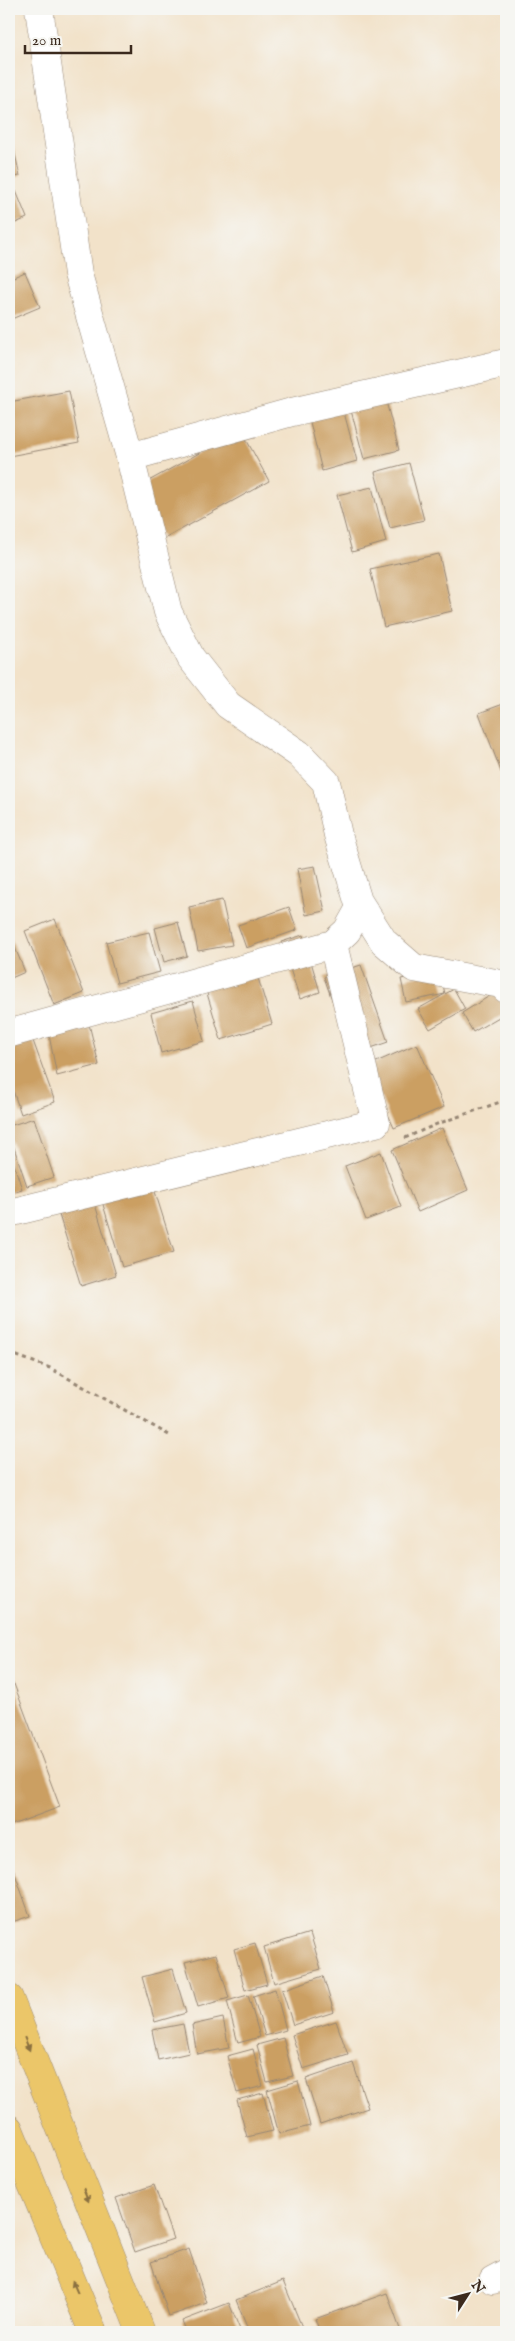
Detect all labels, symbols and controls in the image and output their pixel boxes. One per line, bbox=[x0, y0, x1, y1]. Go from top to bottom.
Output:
scale bar bbox=[25, 22, 131, 54]
text: 20 m bbox=[32, 31, 62, 50]
one-way arrow bbox=[23, 2036, 31, 2051]
one-way arrow bbox=[82, 2188, 90, 2203]
north arrow bbox=[442, 2268, 492, 2318]
text: N bbox=[466, 2276, 489, 2297]
one-way arrow bbox=[70, 2280, 78, 2294]

